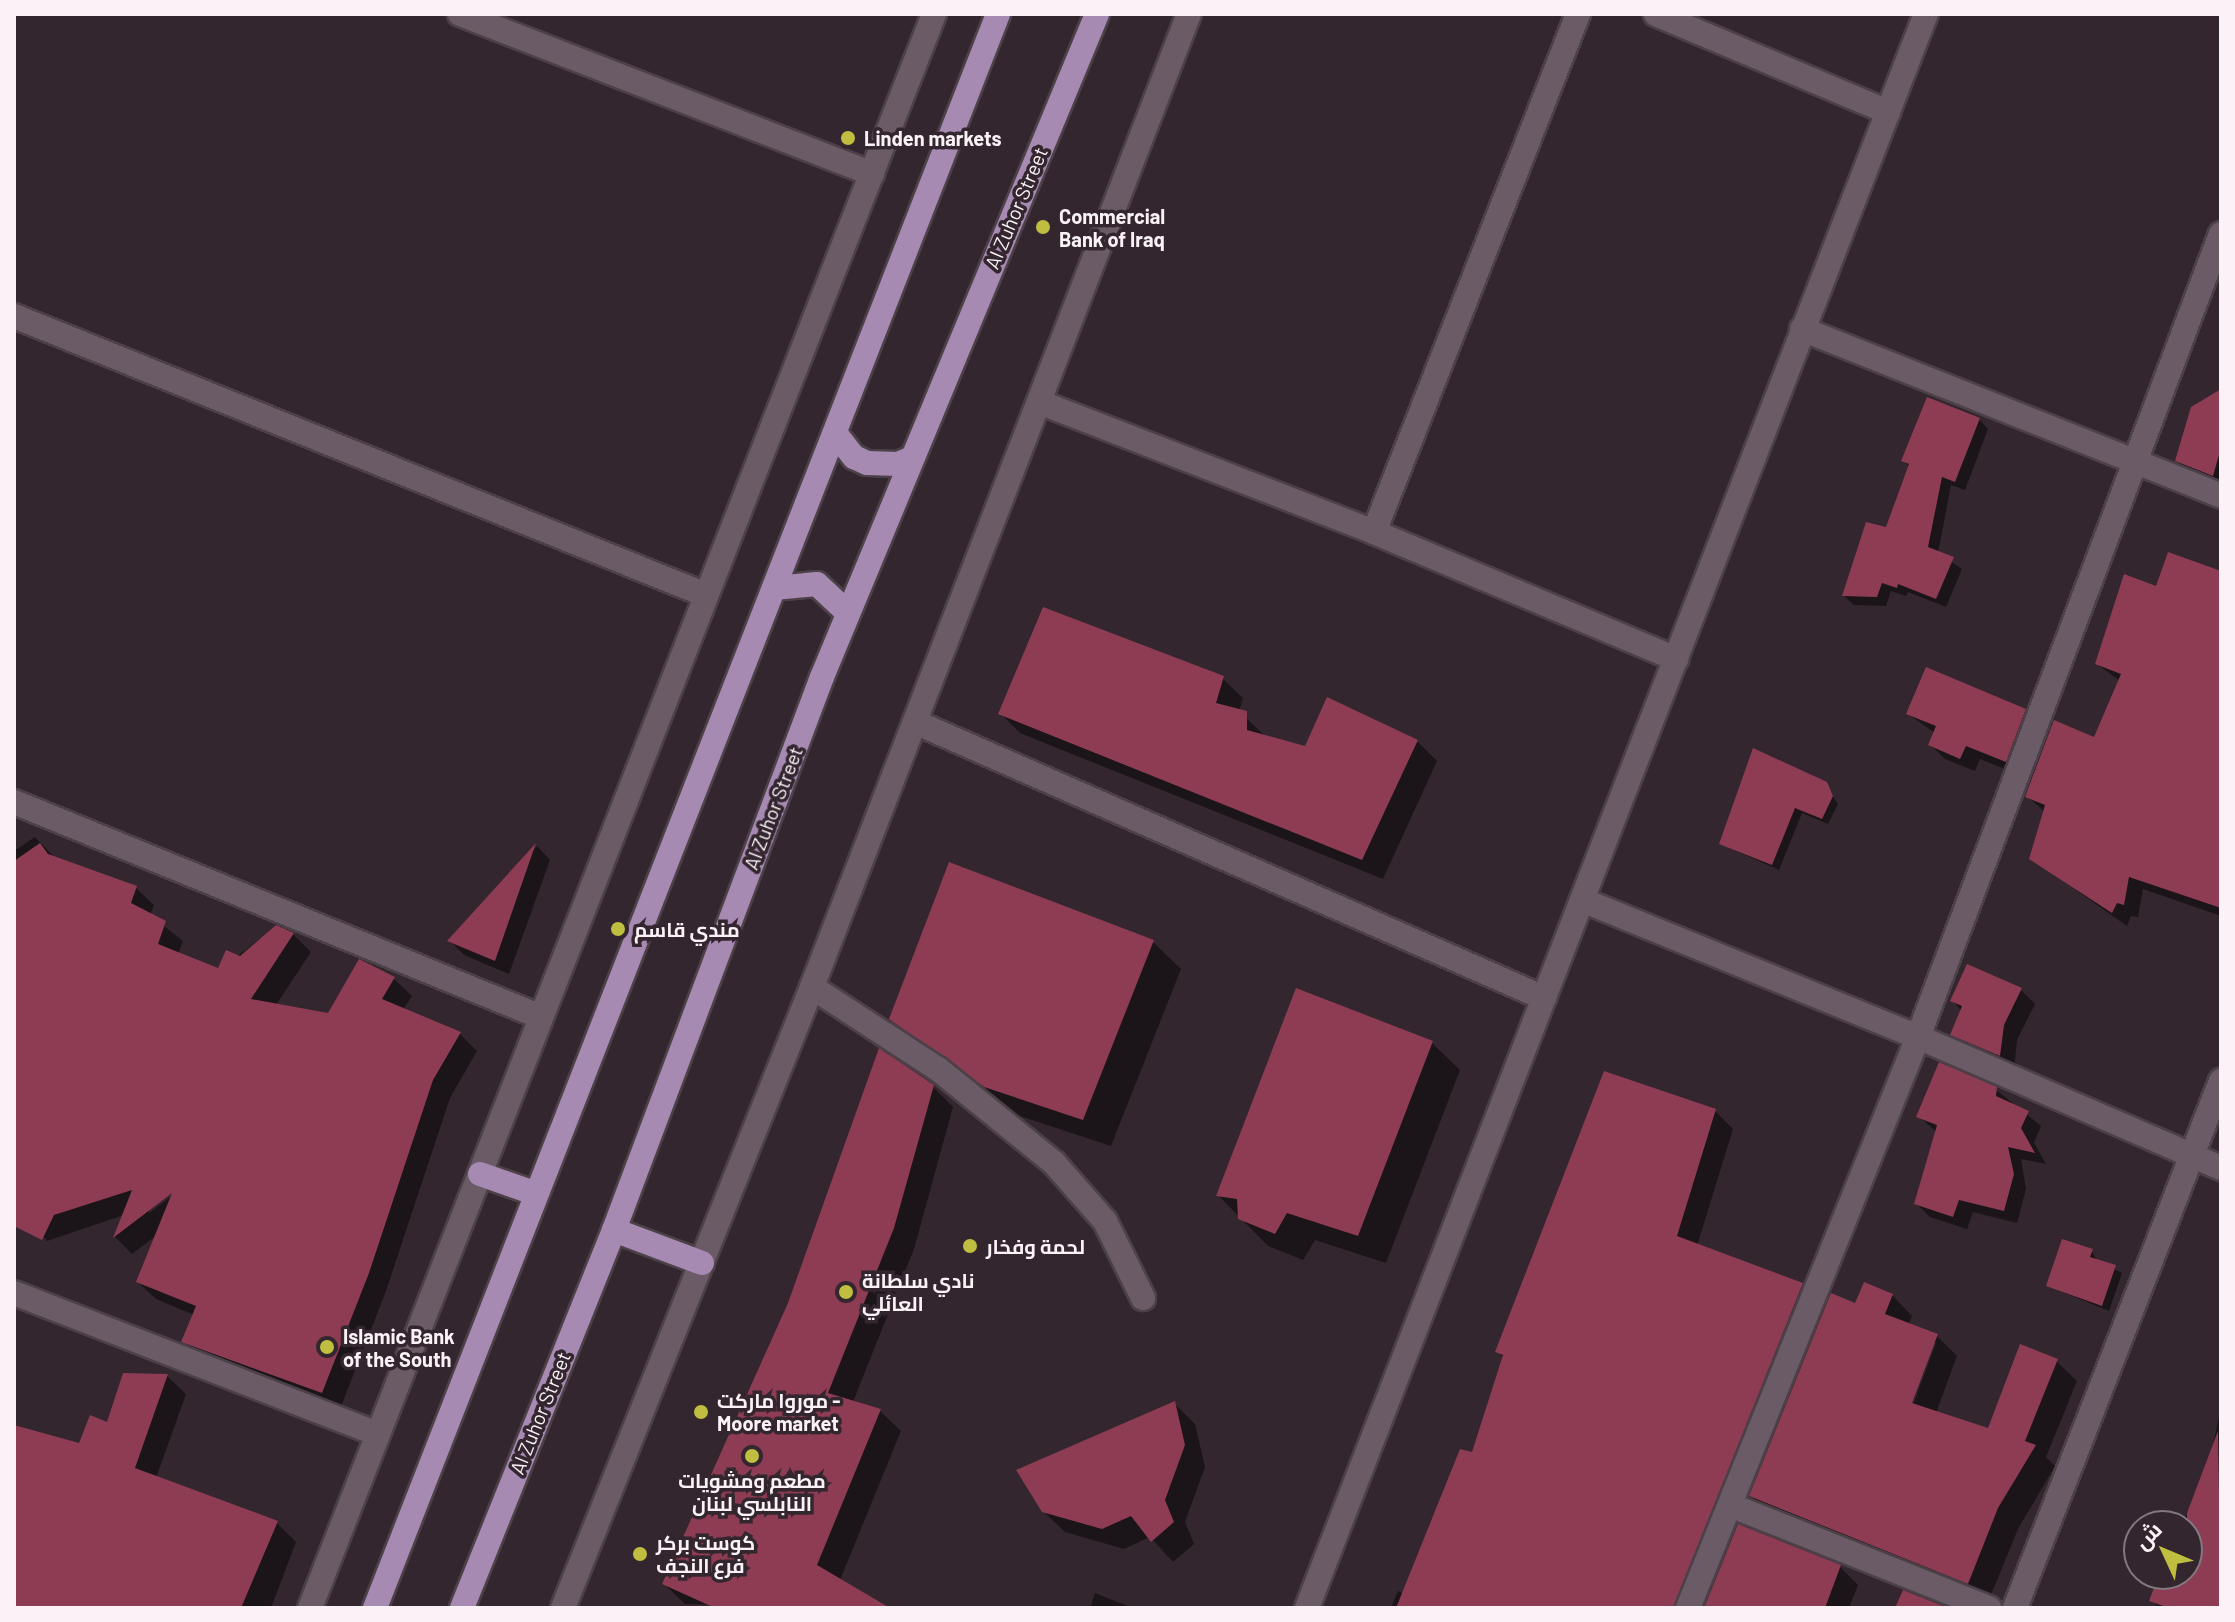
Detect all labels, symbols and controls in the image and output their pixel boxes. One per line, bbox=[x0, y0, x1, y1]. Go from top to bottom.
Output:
place label: Linden markets bbox=[864, 126, 1002, 150]
marker: Linden markets bbox=[839, 129, 857, 147]
street label: Al Zuhor Street bbox=[980, 144, 1052, 272]
place label: Commercial Bank of Iraq bbox=[1059, 204, 1165, 251]
marker: Commercial Bank of Iraq bbox=[1034, 218, 1052, 236]
street label: Al Zuhor Street bbox=[739, 743, 807, 873]
place label: مندي قاسم bbox=[634, 917, 740, 941]
marker: مندي قاسم bbox=[609, 920, 627, 938]
place label: لحمة وفخار bbox=[986, 1234, 1085, 1258]
marker: لحمة وفخار bbox=[961, 1237, 979, 1255]
place label: نادي سلطانة العائلي bbox=[862, 1268, 975, 1315]
marker: نادي سلطانة العائلي bbox=[837, 1283, 855, 1301]
place label: Islamic Bank of the South bbox=[343, 1324, 455, 1371]
marker: Islamic Bank of the South bbox=[318, 1338, 336, 1356]
street label: Al Zuhor Street bbox=[505, 1348, 575, 1478]
place label: موروا ماركت - Moore market bbox=[717, 1388, 840, 1435]
marker: موروا ماركت - Moore market bbox=[692, 1403, 710, 1421]
marker: مطعم ومشويات النابلسي لبنان bbox=[743, 1447, 761, 1465]
place label: مطعم ومشويات النابلسي لبنان bbox=[678, 1468, 826, 1515]
north arrow bbox=[2123, 1510, 2203, 1590]
text: ش bbox=[2128, 1516, 2166, 1554]
place label: كوست بركر فرع النجف bbox=[656, 1530, 755, 1577]
marker: كوست بركر فرع النجف bbox=[631, 1545, 649, 1563]

